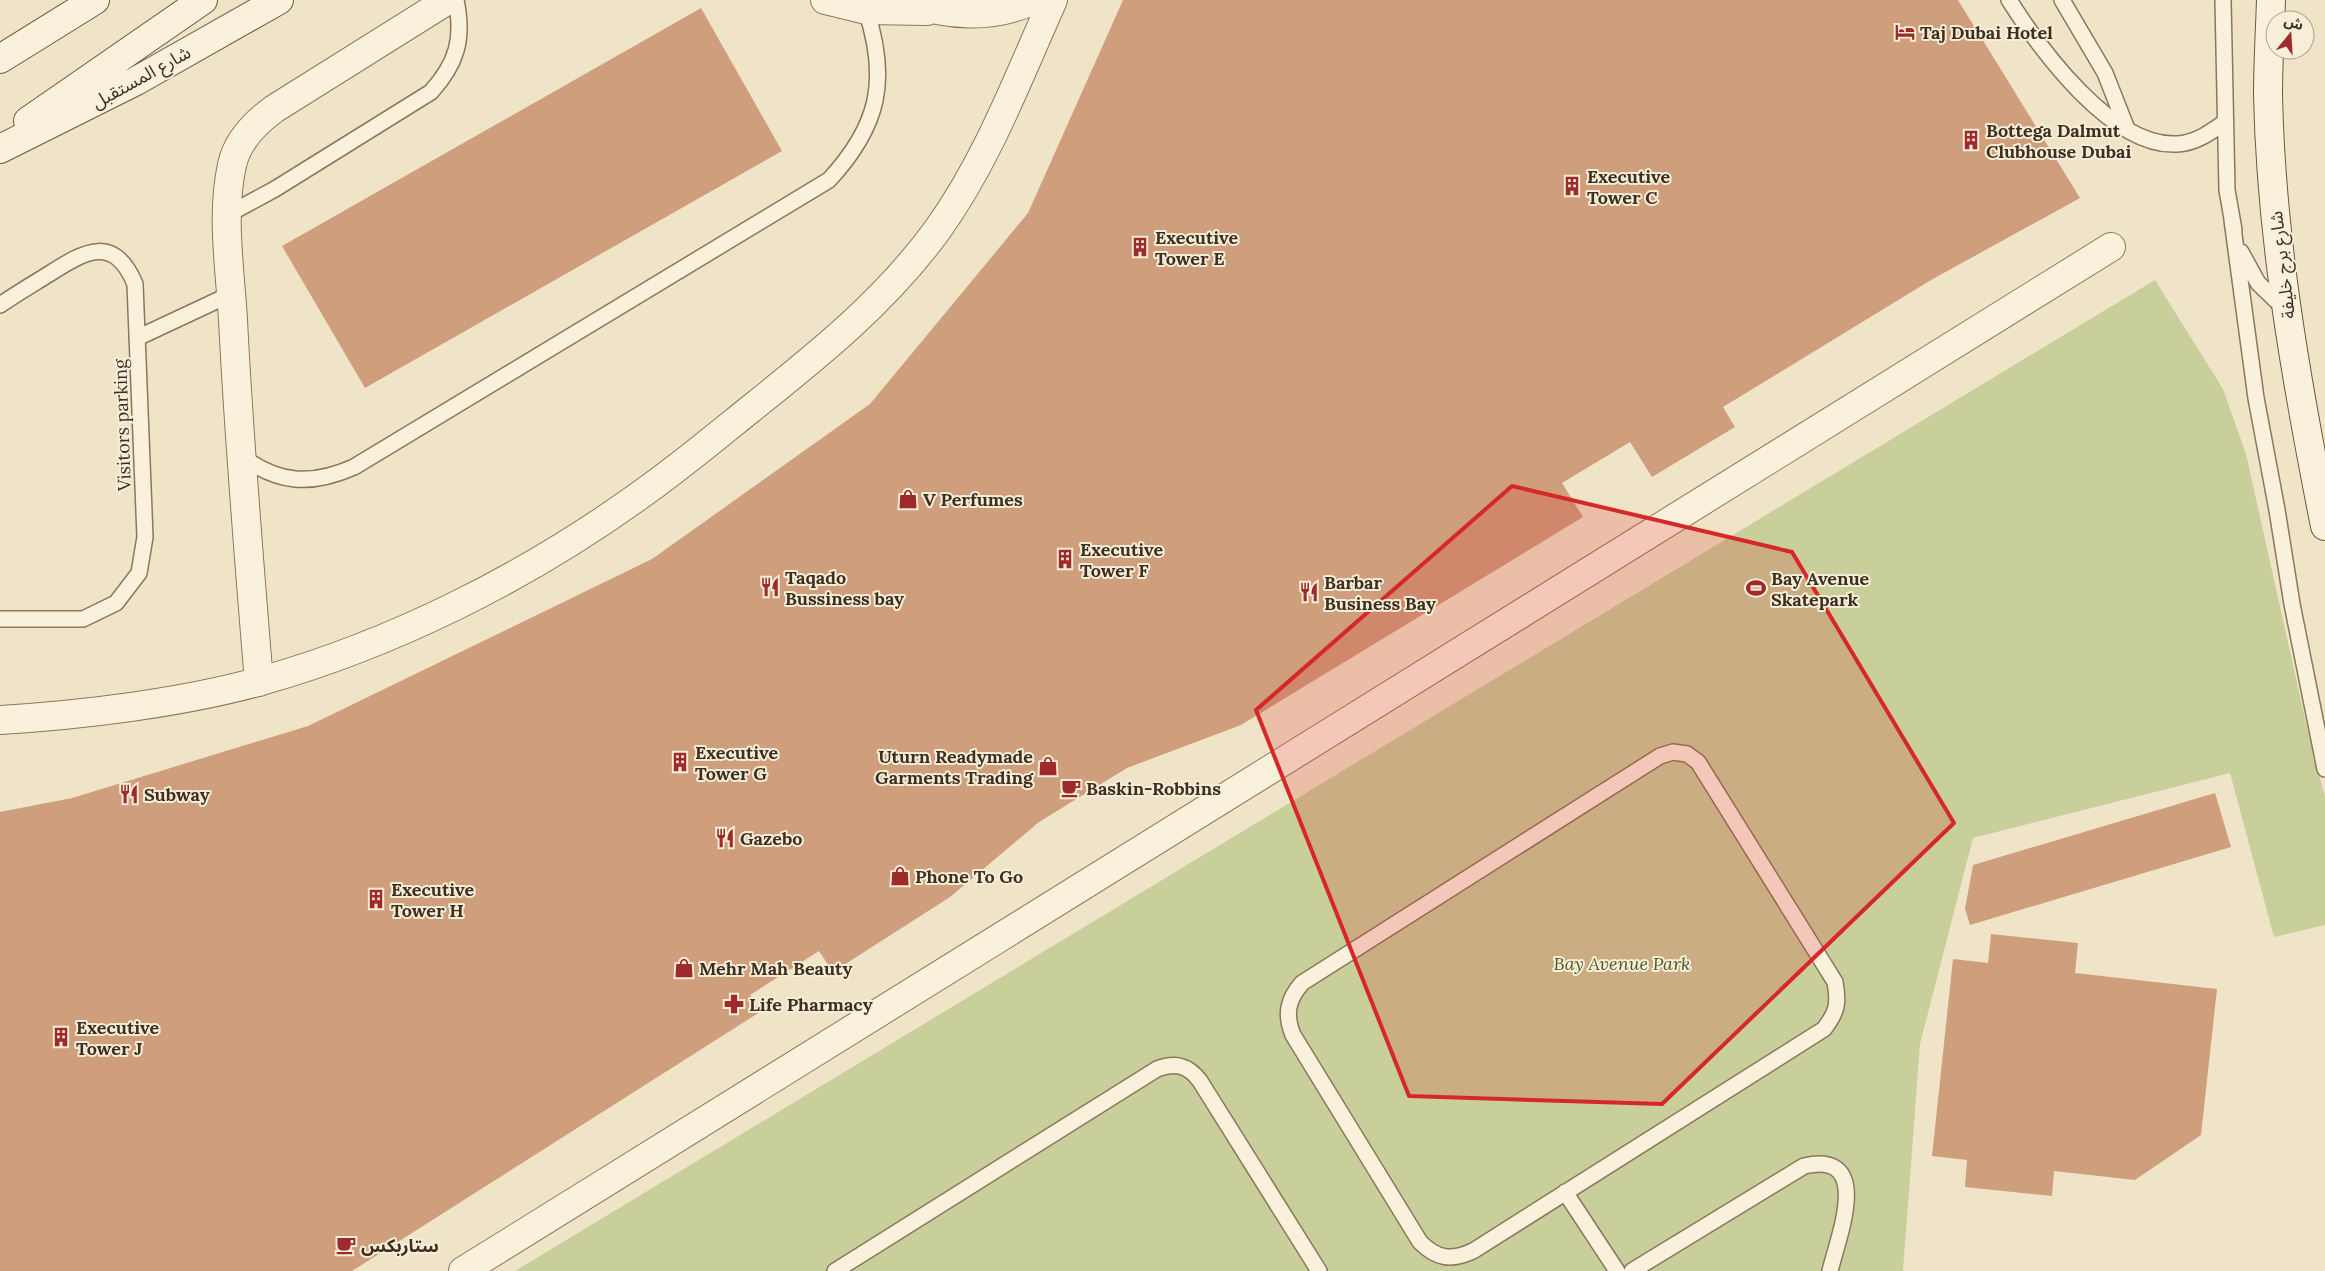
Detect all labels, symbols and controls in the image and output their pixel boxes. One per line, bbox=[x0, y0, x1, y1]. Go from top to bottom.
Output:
north arrow bbox=[2265, 10, 2315, 60]
text: ش bbox=[2282, 11, 2306, 34]
hotel icon: Taj Dubai Hotel bbox=[1894, 21, 1916, 43]
place label: Taj Dubai Hotel bbox=[1920, 21, 2053, 44]
street label: شارع المستقبل bbox=[88, 40, 196, 116]
place label: Bottega Dalmut Clubhouse Dubai bbox=[1986, 119, 2132, 163]
building icon: Bottega Dalmut Clubhouse Dubai bbox=[1960, 129, 1982, 151]
place label: Executive Tower C bbox=[1587, 165, 1671, 209]
building icon: Executive Tower C bbox=[1561, 175, 1583, 197]
street label: شارع برج خليفة bbox=[2264, 209, 2303, 320]
place label: Executive Tower E bbox=[1155, 226, 1239, 270]
building icon: Executive Tower E bbox=[1129, 236, 1151, 258]
street label: Visitors parking bbox=[108, 358, 136, 492]
shop icon: V Perfumes bbox=[897, 488, 919, 510]
place label: V Perfumes bbox=[923, 488, 1023, 511]
place label: Executive Tower F bbox=[1080, 538, 1164, 582]
building icon: Executive Tower F bbox=[1054, 548, 1076, 570]
place label: Taqado Bussiness bay bbox=[785, 566, 904, 610]
place label: Bay Avenue Skatepark bbox=[1771, 567, 1870, 611]
place label: Barbar Business Bay bbox=[1324, 571, 1436, 615]
restaurant icon: Taqado Bussiness bay bbox=[759, 576, 781, 598]
sports icon: Bay Avenue Skatepark bbox=[1745, 577, 1767, 599]
restaurant icon: Barbar Business Bay bbox=[1298, 581, 1320, 603]
place label: Executive Tower G bbox=[695, 741, 779, 785]
place label: Uturn Readymade Garments Trading bbox=[875, 745, 1034, 789]
building icon: Executive Tower G bbox=[669, 751, 691, 773]
shop icon: Uturn Readymade Garments Trading bbox=[1037, 755, 1059, 777]
cafe icon: Baskin-Robbins bbox=[1060, 777, 1082, 799]
place label: Baskin-Robbins bbox=[1086, 777, 1221, 800]
restaurant icon: Subway bbox=[118, 783, 140, 805]
place label: Subway bbox=[144, 783, 210, 806]
restaurant icon: Gazebo bbox=[714, 827, 736, 849]
place label: Gazebo bbox=[740, 827, 802, 850]
shop icon: Phone To Go bbox=[889, 865, 911, 887]
place label: Phone To Go bbox=[915, 865, 1023, 888]
place label: Executive Tower H bbox=[391, 878, 475, 922]
building icon: Executive Tower H bbox=[365, 888, 387, 910]
park label: Bay Avenue Park bbox=[1554, 952, 1690, 975]
shop icon: Mehr Mah Beauty bbox=[673, 957, 695, 979]
place label: Mehr Mah Beauty bbox=[699, 957, 853, 980]
pharmacy icon: Life Pharmacy bbox=[723, 993, 745, 1015]
place label: Life Pharmacy bbox=[749, 993, 873, 1016]
place label: Executive Tower J bbox=[76, 1016, 160, 1060]
building icon: Executive Tower J bbox=[50, 1026, 72, 1048]
cafe icon: ستاربكس bbox=[335, 1234, 357, 1256]
place label: ستاربكس bbox=[361, 1234, 439, 1257]

